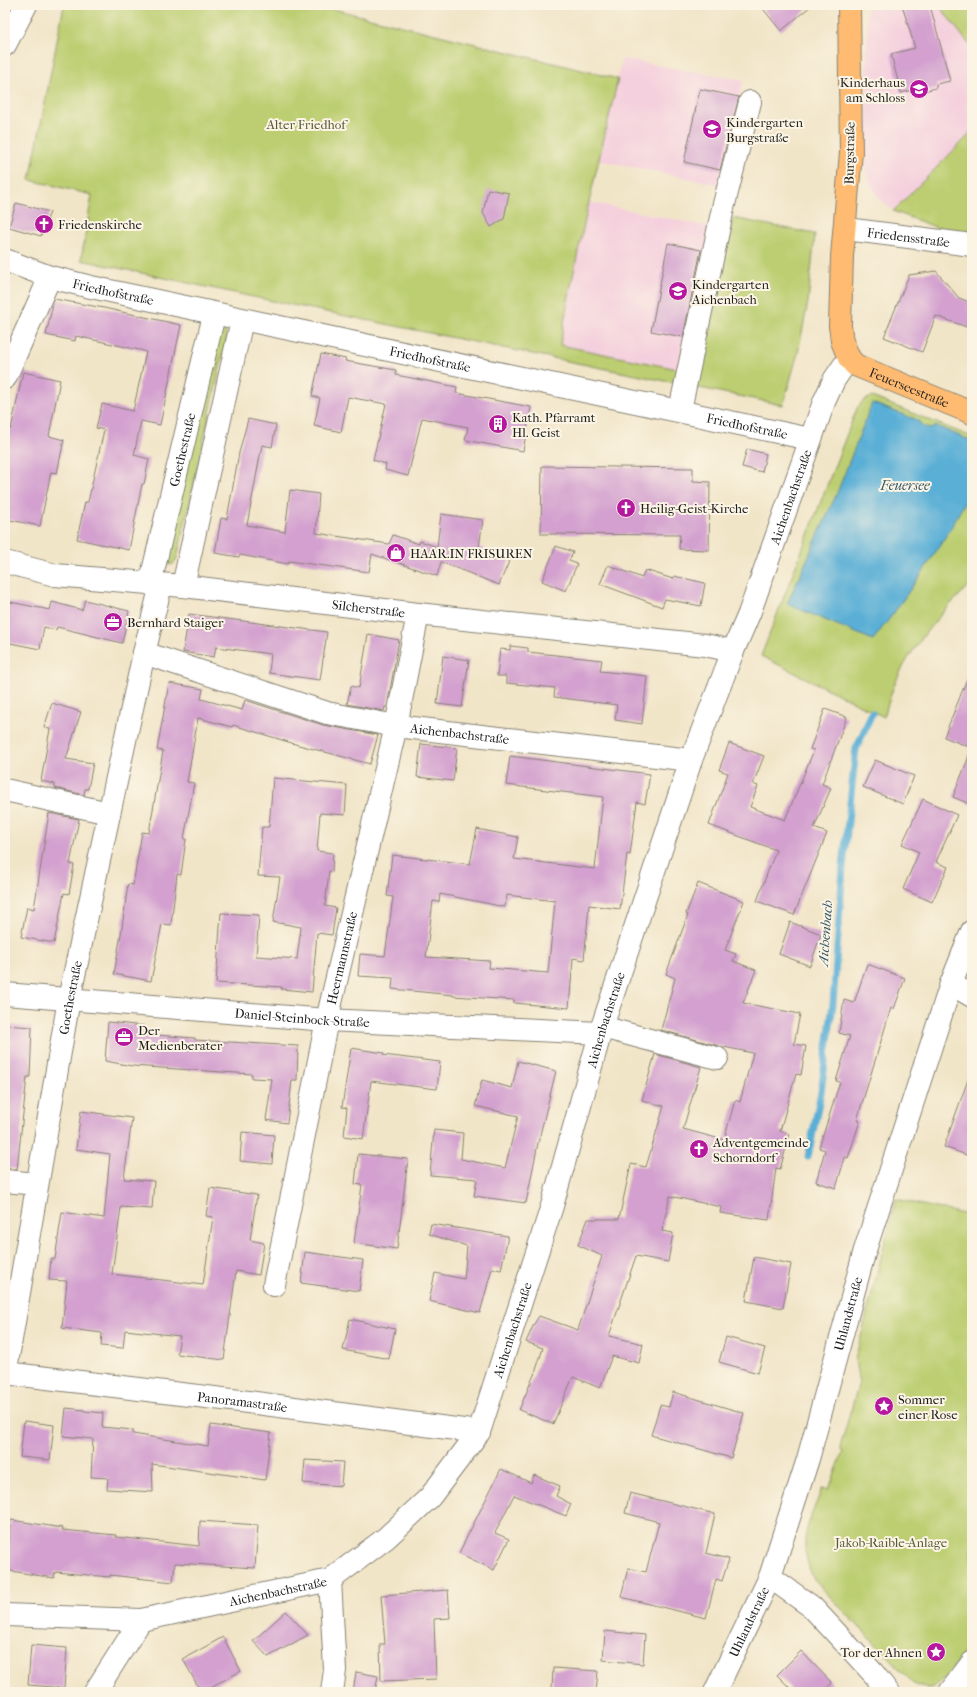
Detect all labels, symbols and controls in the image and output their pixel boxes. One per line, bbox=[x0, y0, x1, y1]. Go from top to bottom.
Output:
place label: Kinderhaus am Schloss bbox=[840, 75, 905, 105]
school or university icon: Kinderhaus am Schloss bbox=[908, 78, 930, 100]
place label: Kindergarten Burgstraße bbox=[726, 115, 803, 145]
park label: Alter Friedhof bbox=[265, 117, 348, 132]
school or university icon: Kindergarten Burgstraße bbox=[701, 118, 723, 140]
street label: Burgstraße bbox=[841, 121, 858, 185]
church icon: Friedenskirche bbox=[33, 213, 55, 235]
place label: Friedenskirche bbox=[58, 217, 142, 232]
street label: Friedensstraße bbox=[866, 225, 951, 250]
street label: Friedhofstraße bbox=[71, 276, 156, 308]
place label: Kindergarten Aichenbach bbox=[691, 277, 769, 307]
school or university icon: Kindergarten Aichenbach bbox=[667, 280, 689, 302]
street label: Friedhofstraße bbox=[388, 343, 473, 375]
street label: Feuerseestraße bbox=[867, 365, 952, 411]
place label: Kath. Pfarramt Hl. Geist bbox=[512, 410, 596, 440]
street label: Friedhofstraße bbox=[705, 410, 790, 442]
street label: Goethestraße bbox=[166, 411, 199, 488]
building icon: Kath. Pfarramt Hl. Geist bbox=[487, 413, 509, 435]
street label: Aichenbachstraße bbox=[767, 447, 815, 547]
water label: Feuersee bbox=[879, 477, 930, 494]
church icon: Heilig-Geist-Kirche bbox=[615, 497, 637, 519]
place label: Heilig-Geist-Kirche bbox=[640, 501, 749, 516]
shop icon: HAAR.IN FRISUREN bbox=[385, 542, 407, 564]
place label: HAAR.IN FRISUREN bbox=[410, 546, 533, 561]
street label: Silcherstraße bbox=[331, 597, 406, 620]
office icon: Bernhard Staiger bbox=[102, 611, 124, 633]
place label: Bernhard Staiger bbox=[127, 615, 224, 630]
street label: Aichenbachstraße bbox=[408, 721, 511, 747]
water label: Aichenbach bbox=[815, 900, 836, 968]
street label: Heermannstraße bbox=[324, 910, 360, 1006]
street label: Goethestraße bbox=[56, 959, 85, 1036]
street label: Aichenbachstraße bbox=[584, 970, 628, 1070]
street label: Daniel-Steinbock-Straße bbox=[234, 1006, 371, 1030]
place label: Der Medienberater bbox=[138, 1023, 223, 1053]
office icon: Der Medienberater bbox=[113, 1026, 135, 1048]
place label: Adventgemeinde Schorndorf bbox=[712, 1135, 809, 1165]
church icon: Adventgemeinde Schorndorf bbox=[688, 1138, 710, 1160]
street label: Uhlandstraße bbox=[831, 1275, 866, 1353]
street label: Aichenbachstraße bbox=[490, 1280, 535, 1381]
street label: Panoramastraße bbox=[196, 1389, 289, 1415]
place label: Sommer einer Rose bbox=[898, 1392, 958, 1422]
place icon: Sommer einer Rose bbox=[873, 1395, 895, 1417]
park label: Jakob-Raible-Anlage bbox=[834, 1535, 948, 1550]
street label: Aichenbachstraße bbox=[227, 1574, 329, 1609]
street label: Uhlandstraße bbox=[726, 1584, 773, 1659]
place icon: Tor der Ahnen bbox=[925, 1641, 947, 1663]
place label: Tor der Ahnen bbox=[841, 1645, 922, 1660]

